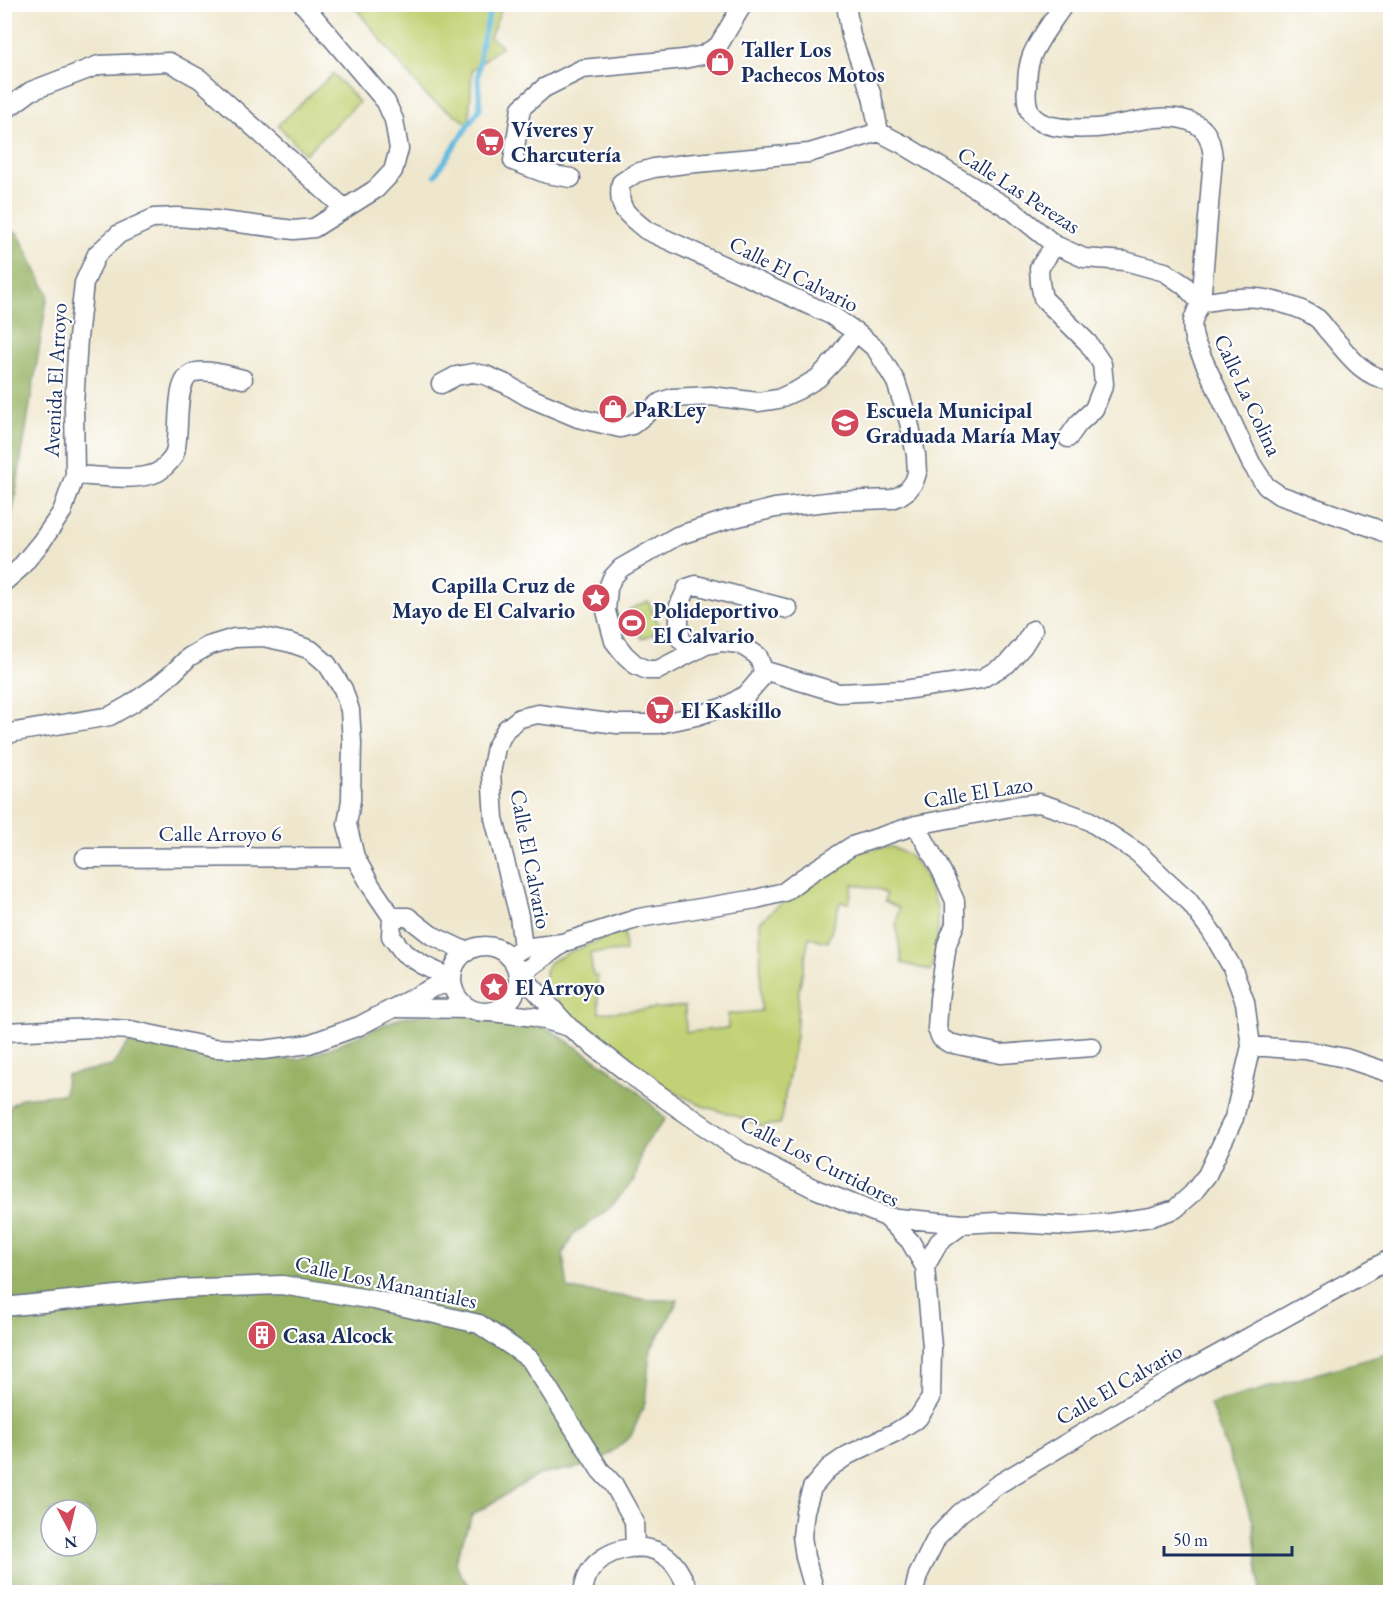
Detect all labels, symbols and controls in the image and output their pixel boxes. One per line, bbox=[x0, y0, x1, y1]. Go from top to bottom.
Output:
place label: Taller Los Pachecos Motos bbox=[741, 35, 885, 89]
shop icon: Taller Los Pachecos Motos bbox=[704, 46, 736, 78]
place label: Víveres y Charcutería bbox=[511, 115, 622, 169]
supermarket icon: Víveres y Charcutería bbox=[474, 126, 506, 158]
street label: Calle Las Perezas bbox=[952, 139, 1086, 241]
street label: Calle El Calvario bbox=[724, 229, 864, 319]
street label: Avenida El Arroyo bbox=[36, 302, 74, 459]
street label: Calle La Colina bbox=[1207, 329, 1289, 461]
shop icon: PaRLey bbox=[597, 393, 629, 425]
place label: PaRLey bbox=[634, 395, 707, 424]
place label: Escuela Municipal Graduada María May bbox=[866, 396, 1061, 450]
school or university icon: Escuela Municipal Graduada María May bbox=[829, 407, 861, 439]
place label: Capilla Cruz de Mayo de El Calvario bbox=[392, 571, 575, 625]
place icon: Capilla Cruz de Mayo de El Calvario bbox=[580, 582, 612, 614]
place label: Polideportivo El Calvario bbox=[653, 596, 779, 650]
sports icon: Polideportivo El Calvario bbox=[616, 607, 648, 639]
supermarket icon: El Kaskillo bbox=[644, 694, 676, 726]
place label: El Kaskillo bbox=[681, 696, 781, 725]
street label: Calle El Lazo bbox=[921, 769, 1035, 815]
street label: Calle El Calvario bbox=[503, 787, 559, 931]
street label: Calle Arroyo 6 bbox=[158, 819, 282, 848]
place icon: El Arroyo bbox=[478, 971, 510, 1003]
place label: El Arroyo bbox=[515, 973, 605, 1002]
street label: Calle Los Curtidores bbox=[735, 1108, 905, 1214]
street label: Calle Los Manantiales bbox=[292, 1249, 480, 1315]
building icon: Casa Alcock bbox=[246, 1319, 278, 1351]
place label: Casa Alcock bbox=[283, 1321, 394, 1350]
street label: Calle El Calvario bbox=[1051, 1336, 1188, 1432]
north arrow bbox=[39, 1498, 99, 1558]
scale bar bbox=[1164, 1519, 1292, 1557]
text: 50 m bbox=[1173, 1528, 1208, 1551]
text: N bbox=[63, 1531, 78, 1554]

